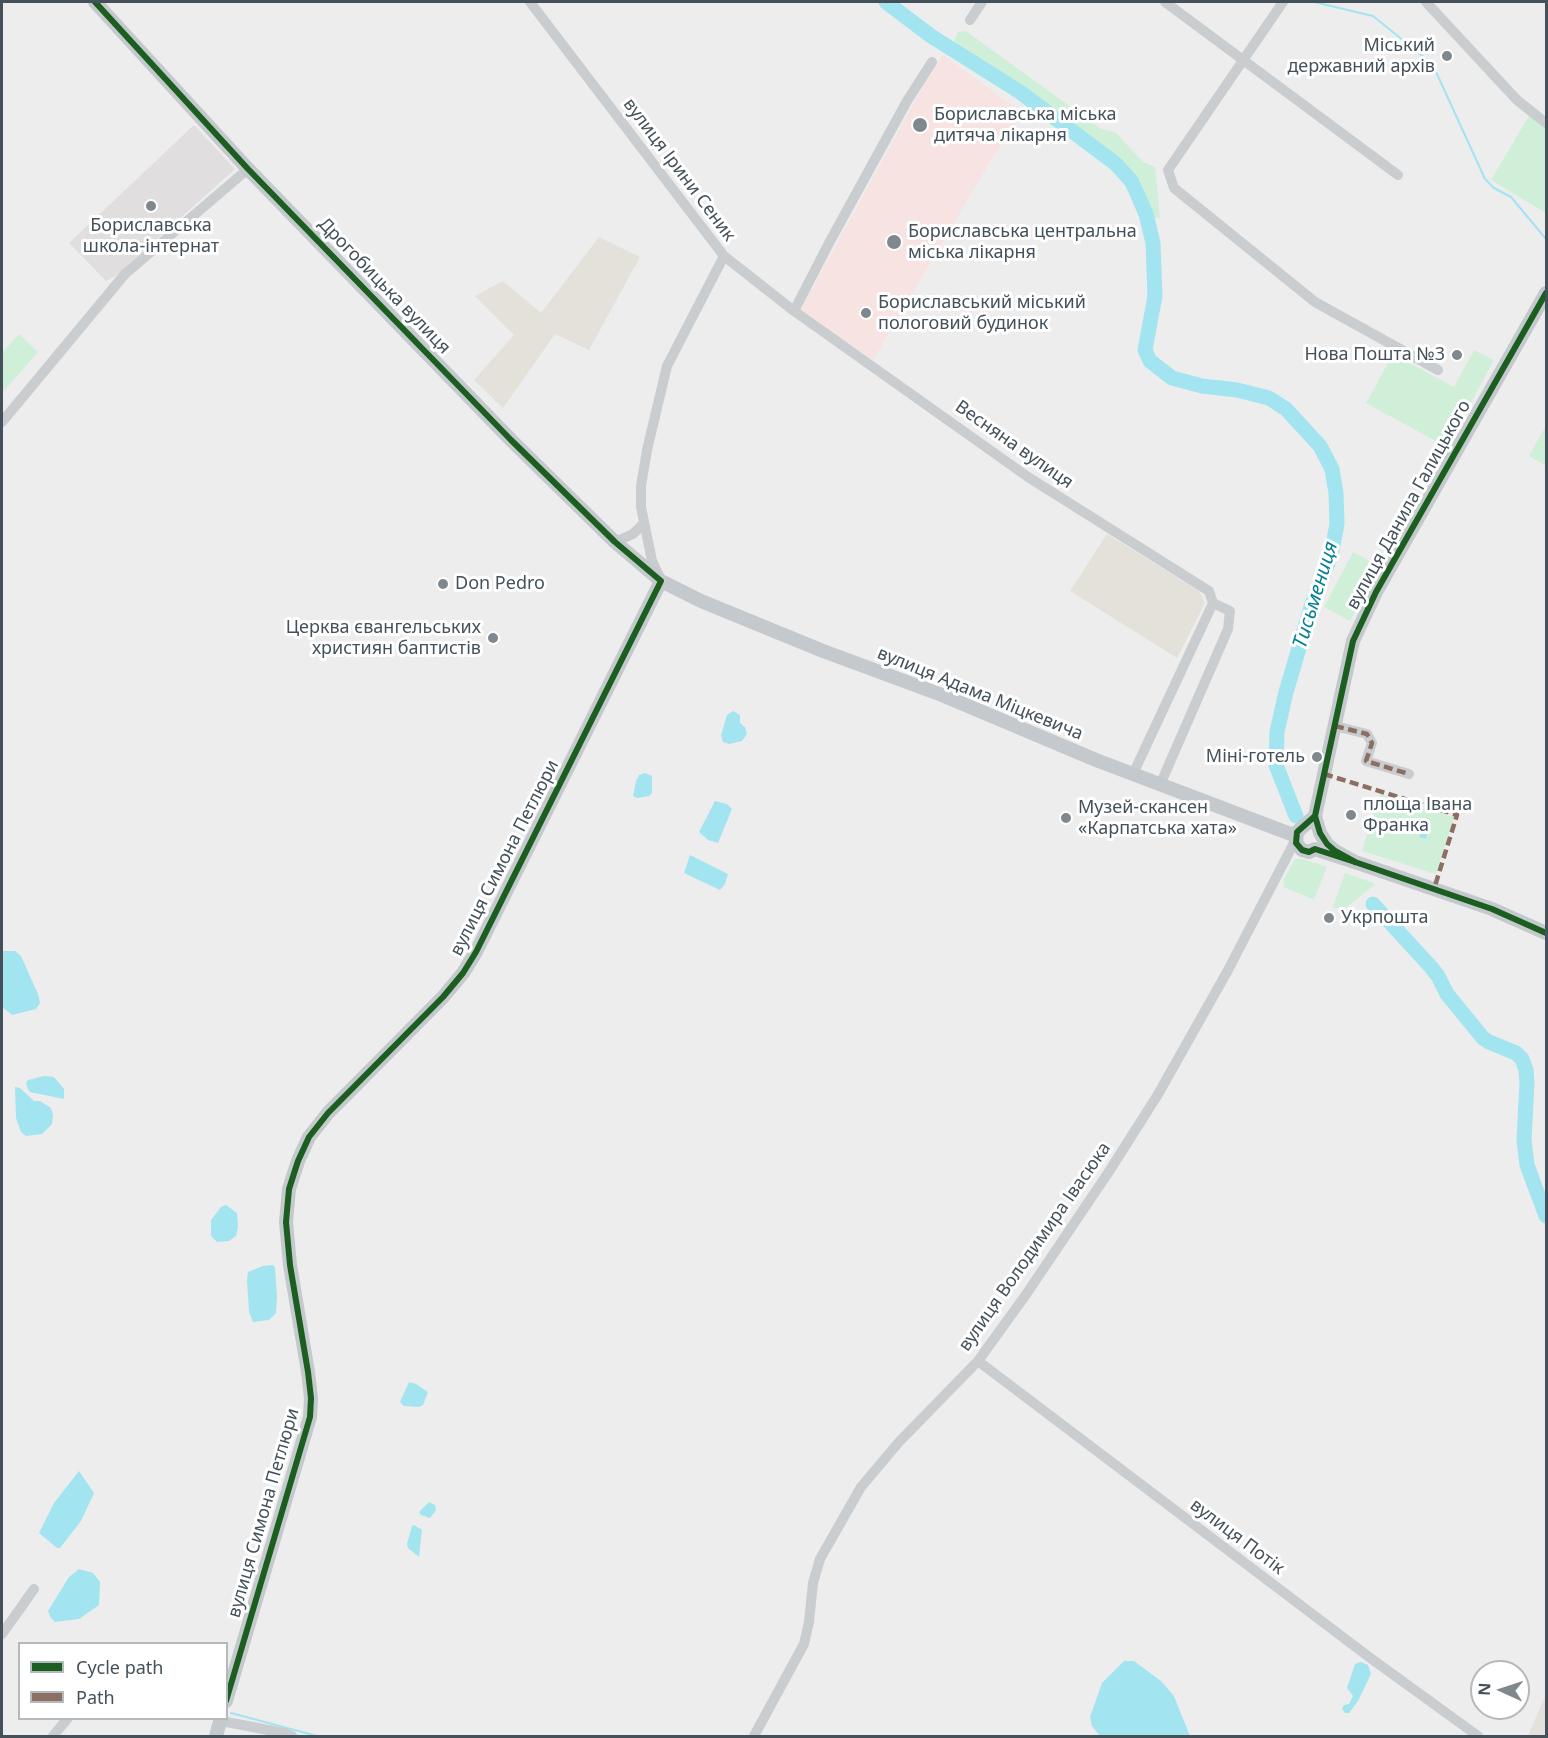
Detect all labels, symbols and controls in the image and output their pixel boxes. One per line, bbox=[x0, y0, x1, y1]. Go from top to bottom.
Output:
place label: Міський державний архів bbox=[1287, 35, 1435, 78]
marker: Міський державний архів bbox=[1440, 49, 1454, 63]
street label: вулиця Ірини Сеник bbox=[618, 94, 740, 246]
place label: Бориславська міська дитяча лікарня bbox=[934, 104, 1116, 146]
marker: Бориславська міська дитяча лікарня bbox=[911, 116, 929, 134]
marker: Бориславська школа-інтернат bbox=[144, 199, 158, 213]
street label: Дрогобицька вулиця bbox=[313, 213, 455, 359]
place label: Бориславська школа-інтернат bbox=[83, 215, 219, 258]
place label: Бориславська центральна міська лікарня bbox=[908, 221, 1137, 264]
marker: Бориславська центральна міська лікарня bbox=[885, 233, 903, 251]
place label: Бориславський міський пологовий будинок bbox=[878, 292, 1086, 334]
marker: Бориславський міський пологовий будинок bbox=[859, 306, 873, 320]
place label: Нова Пошта №3 bbox=[1304, 344, 1445, 366]
marker: Нова Пошта №3 bbox=[1450, 348, 1464, 362]
street label: Весняна вулиця bbox=[951, 396, 1077, 494]
street label: вулиця Данила Галицького bbox=[1342, 397, 1476, 613]
water label: Тисьмениця bbox=[1288, 539, 1344, 651]
place label: Don Pedro bbox=[455, 573, 545, 595]
marker: Don Pedro bbox=[436, 577, 450, 591]
place label: Церква євангельських християн баптистів bbox=[286, 617, 481, 660]
marker: Церква євангельських християн баптистів bbox=[486, 631, 500, 645]
street label: вулиця Адама Міцкевича bbox=[874, 643, 1086, 745]
place label: Міні-готель bbox=[1206, 746, 1305, 768]
marker: Міні-готель bbox=[1310, 750, 1324, 764]
street label: вулиця Симона Петлюри bbox=[446, 756, 564, 960]
place label: площа Івана Франка bbox=[1363, 794, 1472, 836]
place label: Музей-скансен «Карпатська хата» bbox=[1078, 797, 1237, 840]
marker: площа Івана Франка bbox=[1344, 808, 1358, 822]
marker: Музей-скансен «Карпатська хата» bbox=[1059, 811, 1073, 825]
place label: Укрпошта bbox=[1341, 907, 1428, 929]
marker: Укрпошта bbox=[1322, 911, 1336, 925]
street label: вулиця Володимира Івасюка bbox=[954, 1138, 1116, 1356]
street label: вулиця Симона Петлюри bbox=[224, 1406, 304, 1620]
street label: вулиця Потік bbox=[1186, 1495, 1288, 1579]
legend bbox=[18, 1642, 228, 1720]
text: Cycle path bbox=[76, 1655, 163, 1679]
north arrow bbox=[1470, 1660, 1530, 1720]
text: N bbox=[1473, 1682, 1495, 1696]
text: Path bbox=[76, 1685, 115, 1709]

